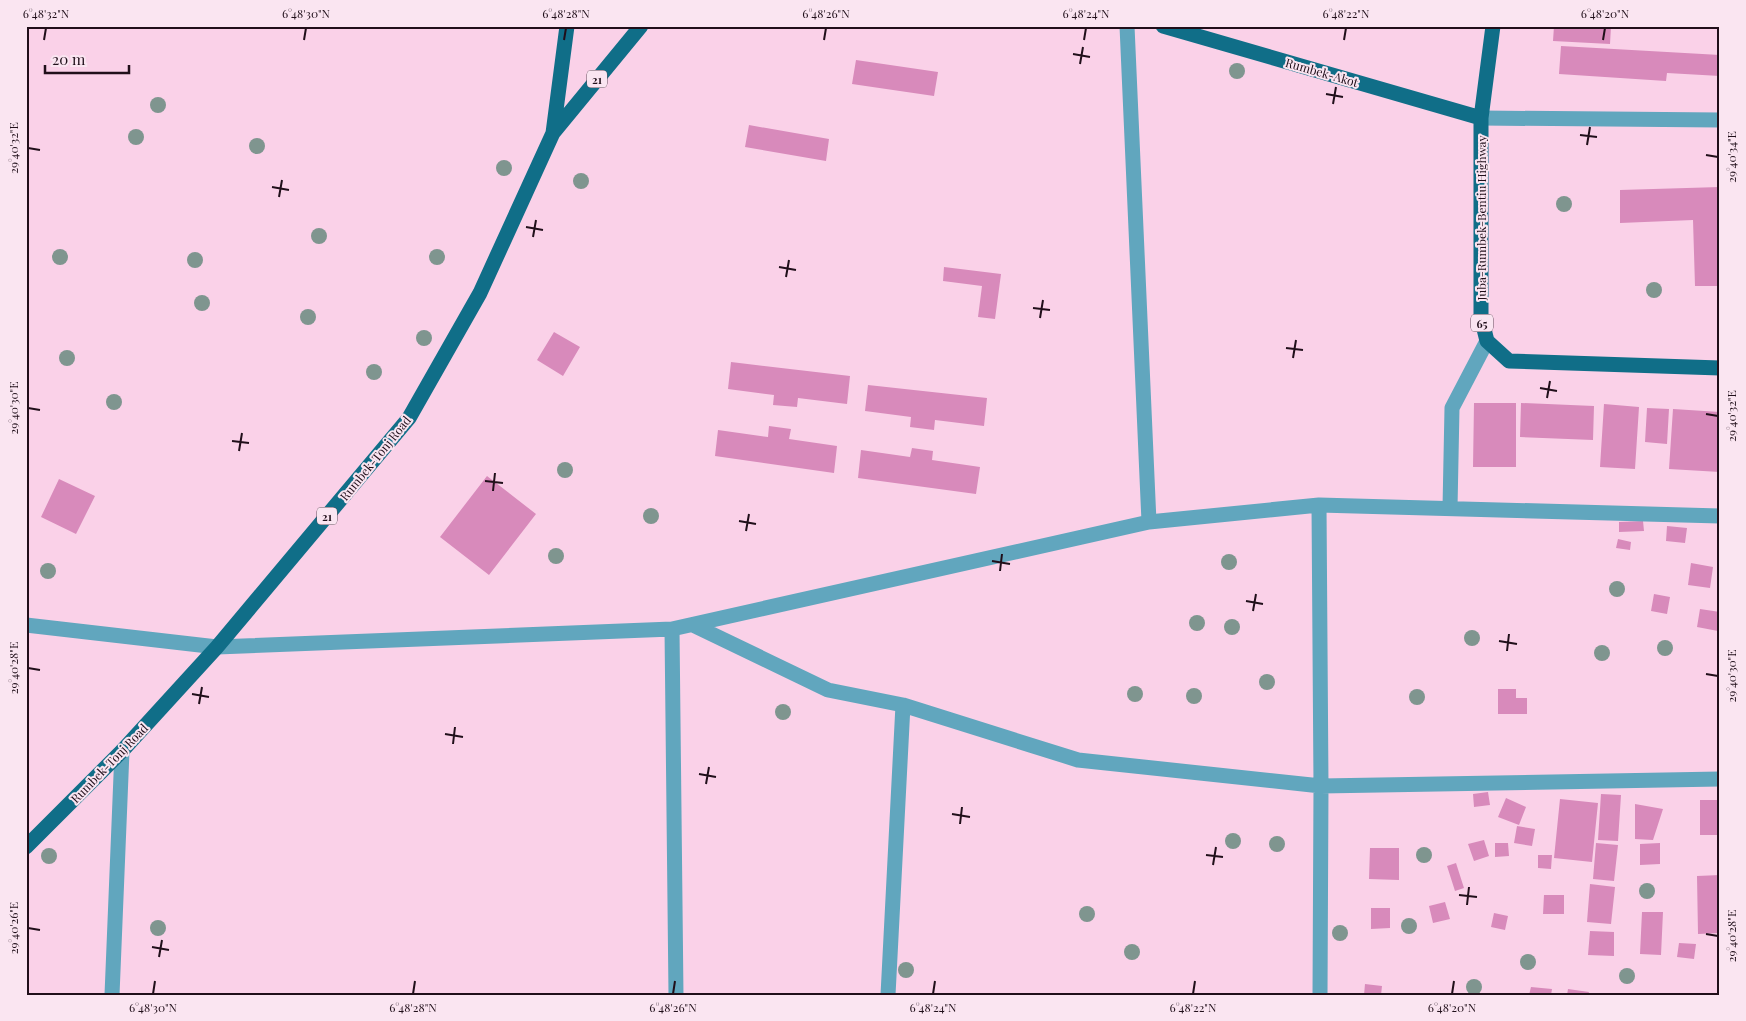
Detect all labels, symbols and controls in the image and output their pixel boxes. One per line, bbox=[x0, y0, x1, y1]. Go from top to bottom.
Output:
text: 6°48'32"N bbox=[23, 5, 70, 21]
text: 6°48'30"N bbox=[282, 5, 330, 21]
text: 6°48'28"N bbox=[542, 5, 590, 21]
text: 6°48'26"N bbox=[802, 5, 850, 21]
text: 6°48'24"N bbox=[1063, 5, 1110, 21]
text: 6°48'22"N bbox=[1323, 5, 1370, 21]
text: 6°48'20"N bbox=[1581, 5, 1630, 21]
scale bar bbox=[45, 42, 129, 74]
text: 20 m bbox=[52, 49, 86, 69]
street label: Rumbek-Akot bbox=[1284, 54, 1361, 90]
road number: 21 bbox=[587, 70, 607, 88]
text: 29°40'32"E bbox=[5, 122, 21, 174]
text: 29°40'34"E bbox=[1723, 131, 1739, 183]
street label: Juba-Rumbek-Bentiu Highway bbox=[1473, 135, 1489, 302]
road number: 65 bbox=[1471, 314, 1493, 332]
text: 29°40'30"E bbox=[5, 382, 21, 434]
text: 29°40'32"E bbox=[1723, 390, 1739, 442]
street label: Rumbek-Tonj Road bbox=[336, 412, 414, 504]
road number: 21 bbox=[317, 508, 337, 524]
text: 29°40'28"E bbox=[5, 642, 21, 694]
text: 29°40'30"E bbox=[1723, 650, 1739, 702]
street label: Rumbek-Tonj Road bbox=[67, 720, 151, 806]
text: 29°40'26"E bbox=[5, 902, 21, 954]
text: 29°40'28"E bbox=[1723, 910, 1739, 962]
text: 6°48'30"N bbox=[129, 999, 177, 1015]
text: 6°48'28"N bbox=[389, 999, 437, 1015]
text: 6°48'26"N bbox=[649, 999, 697, 1015]
text: 6°48'24"N bbox=[910, 999, 957, 1015]
text: 6°48'22"N bbox=[1170, 999, 1217, 1015]
text: 6°48'20"N bbox=[1428, 999, 1477, 1015]

